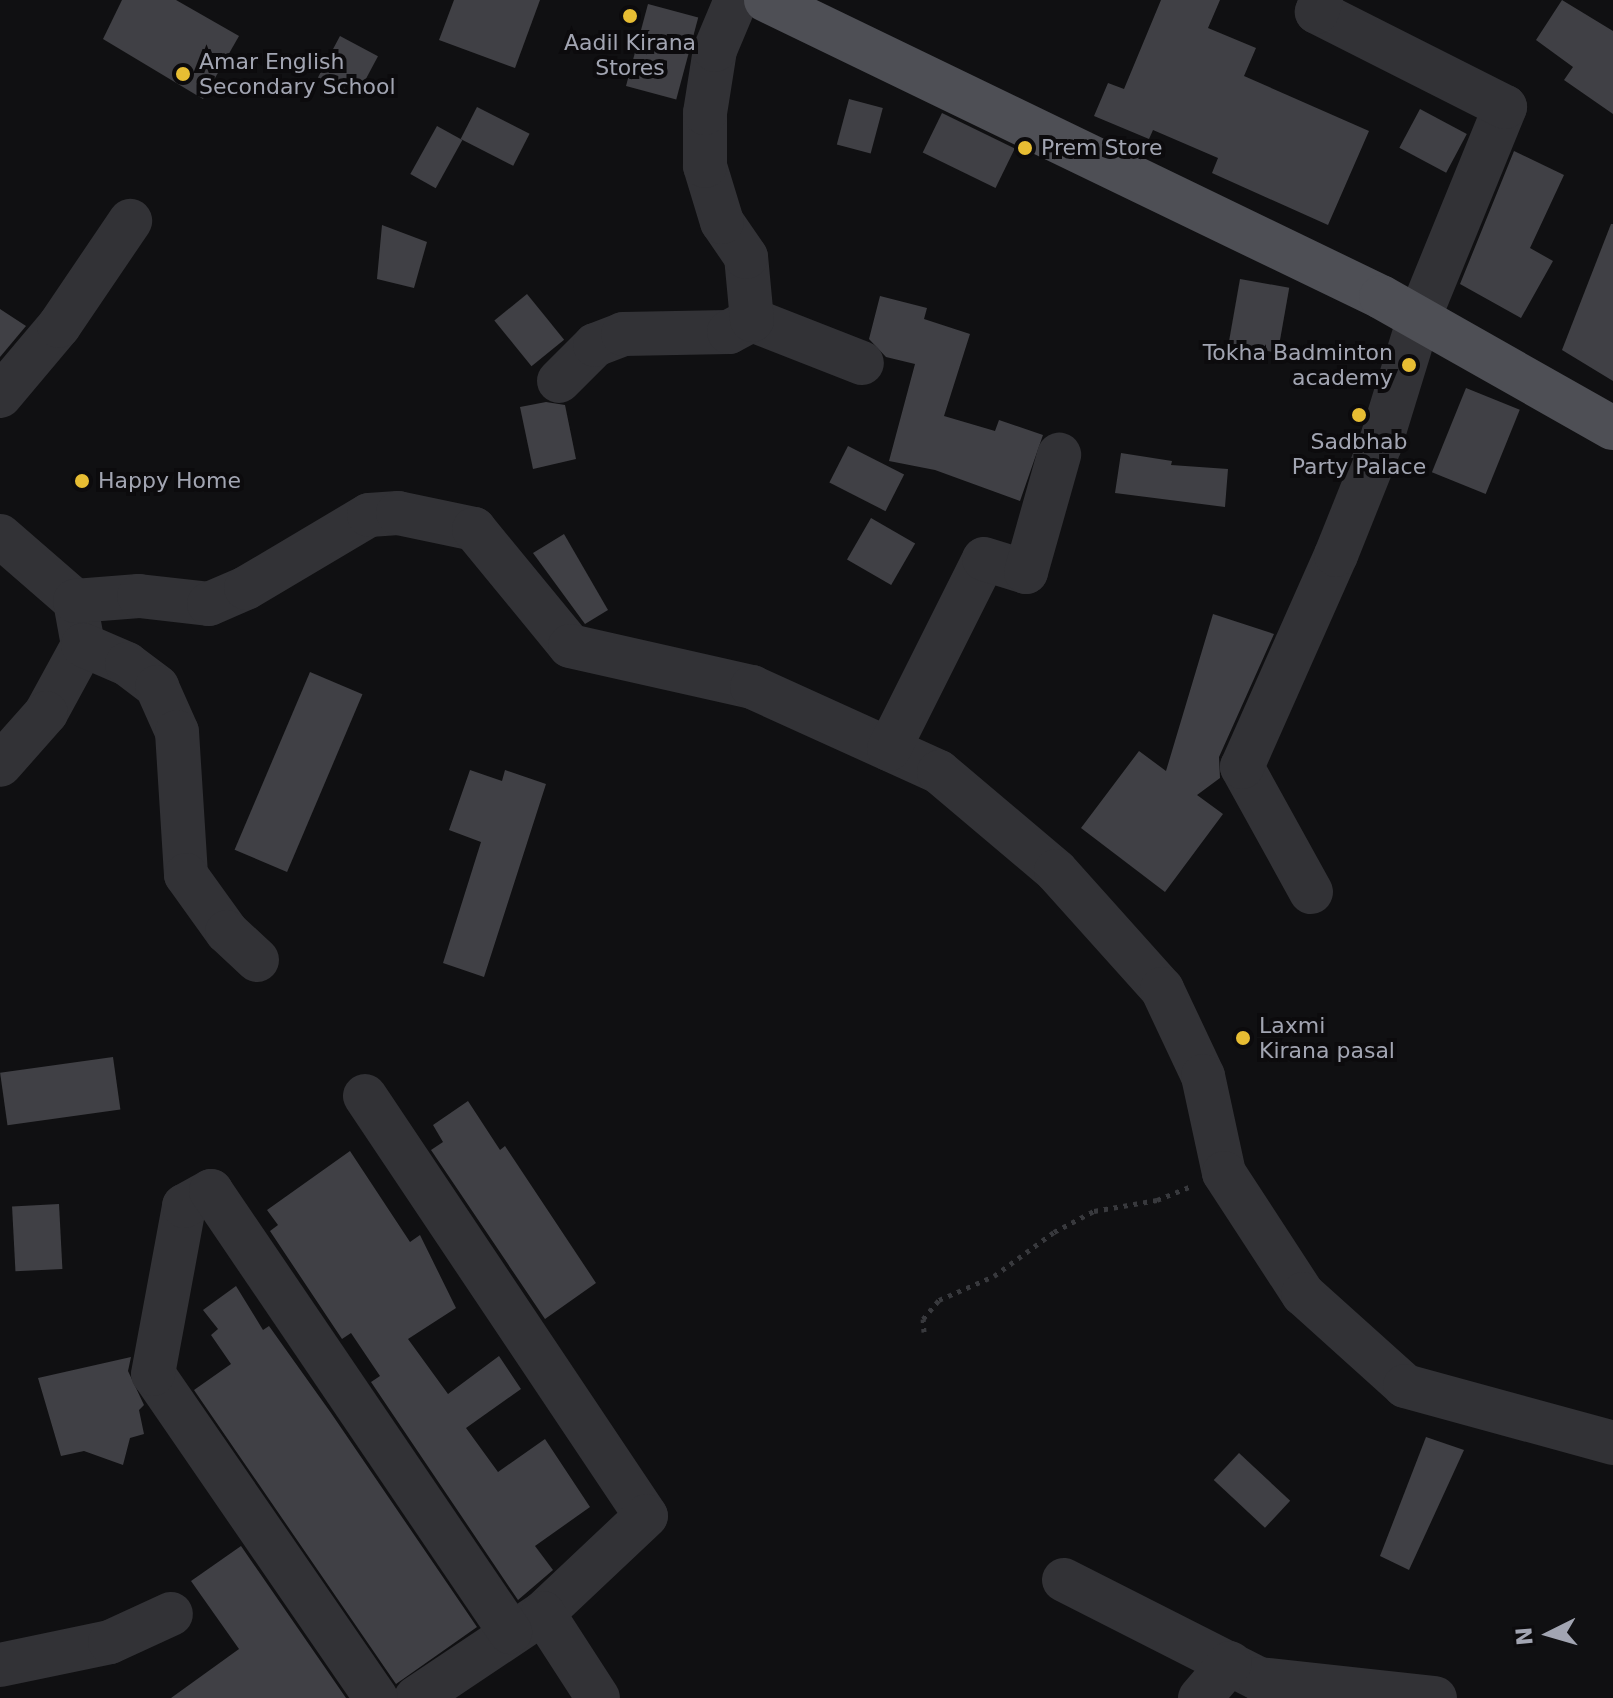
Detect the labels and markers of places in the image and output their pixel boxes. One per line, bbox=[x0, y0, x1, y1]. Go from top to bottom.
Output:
marker: Aadil Kirana Stores bbox=[621, 7, 639, 25]
place label: Aadil Kirana Stores bbox=[564, 29, 696, 80]
place label: Amar English Secondary School bbox=[199, 48, 396, 100]
marker: Amar English Secondary School bbox=[174, 65, 192, 83]
place label: Prem Store bbox=[1041, 135, 1163, 161]
marker: Prem Store bbox=[1016, 139, 1034, 157]
place label: Tokha Badminton academy bbox=[1203, 339, 1393, 390]
marker: Tokha Badminton academy bbox=[1400, 356, 1418, 374]
marker: Sadbhab Party Palace bbox=[1350, 406, 1368, 424]
place label: Sadbhab Party Palace bbox=[1292, 428, 1426, 480]
place label: Happy Home bbox=[98, 468, 241, 494]
marker: Happy Home bbox=[73, 472, 91, 490]
place label: Laxmi Kirana pasal bbox=[1259, 1012, 1395, 1064]
marker: Laxmi Kirana pasal bbox=[1234, 1029, 1252, 1047]

